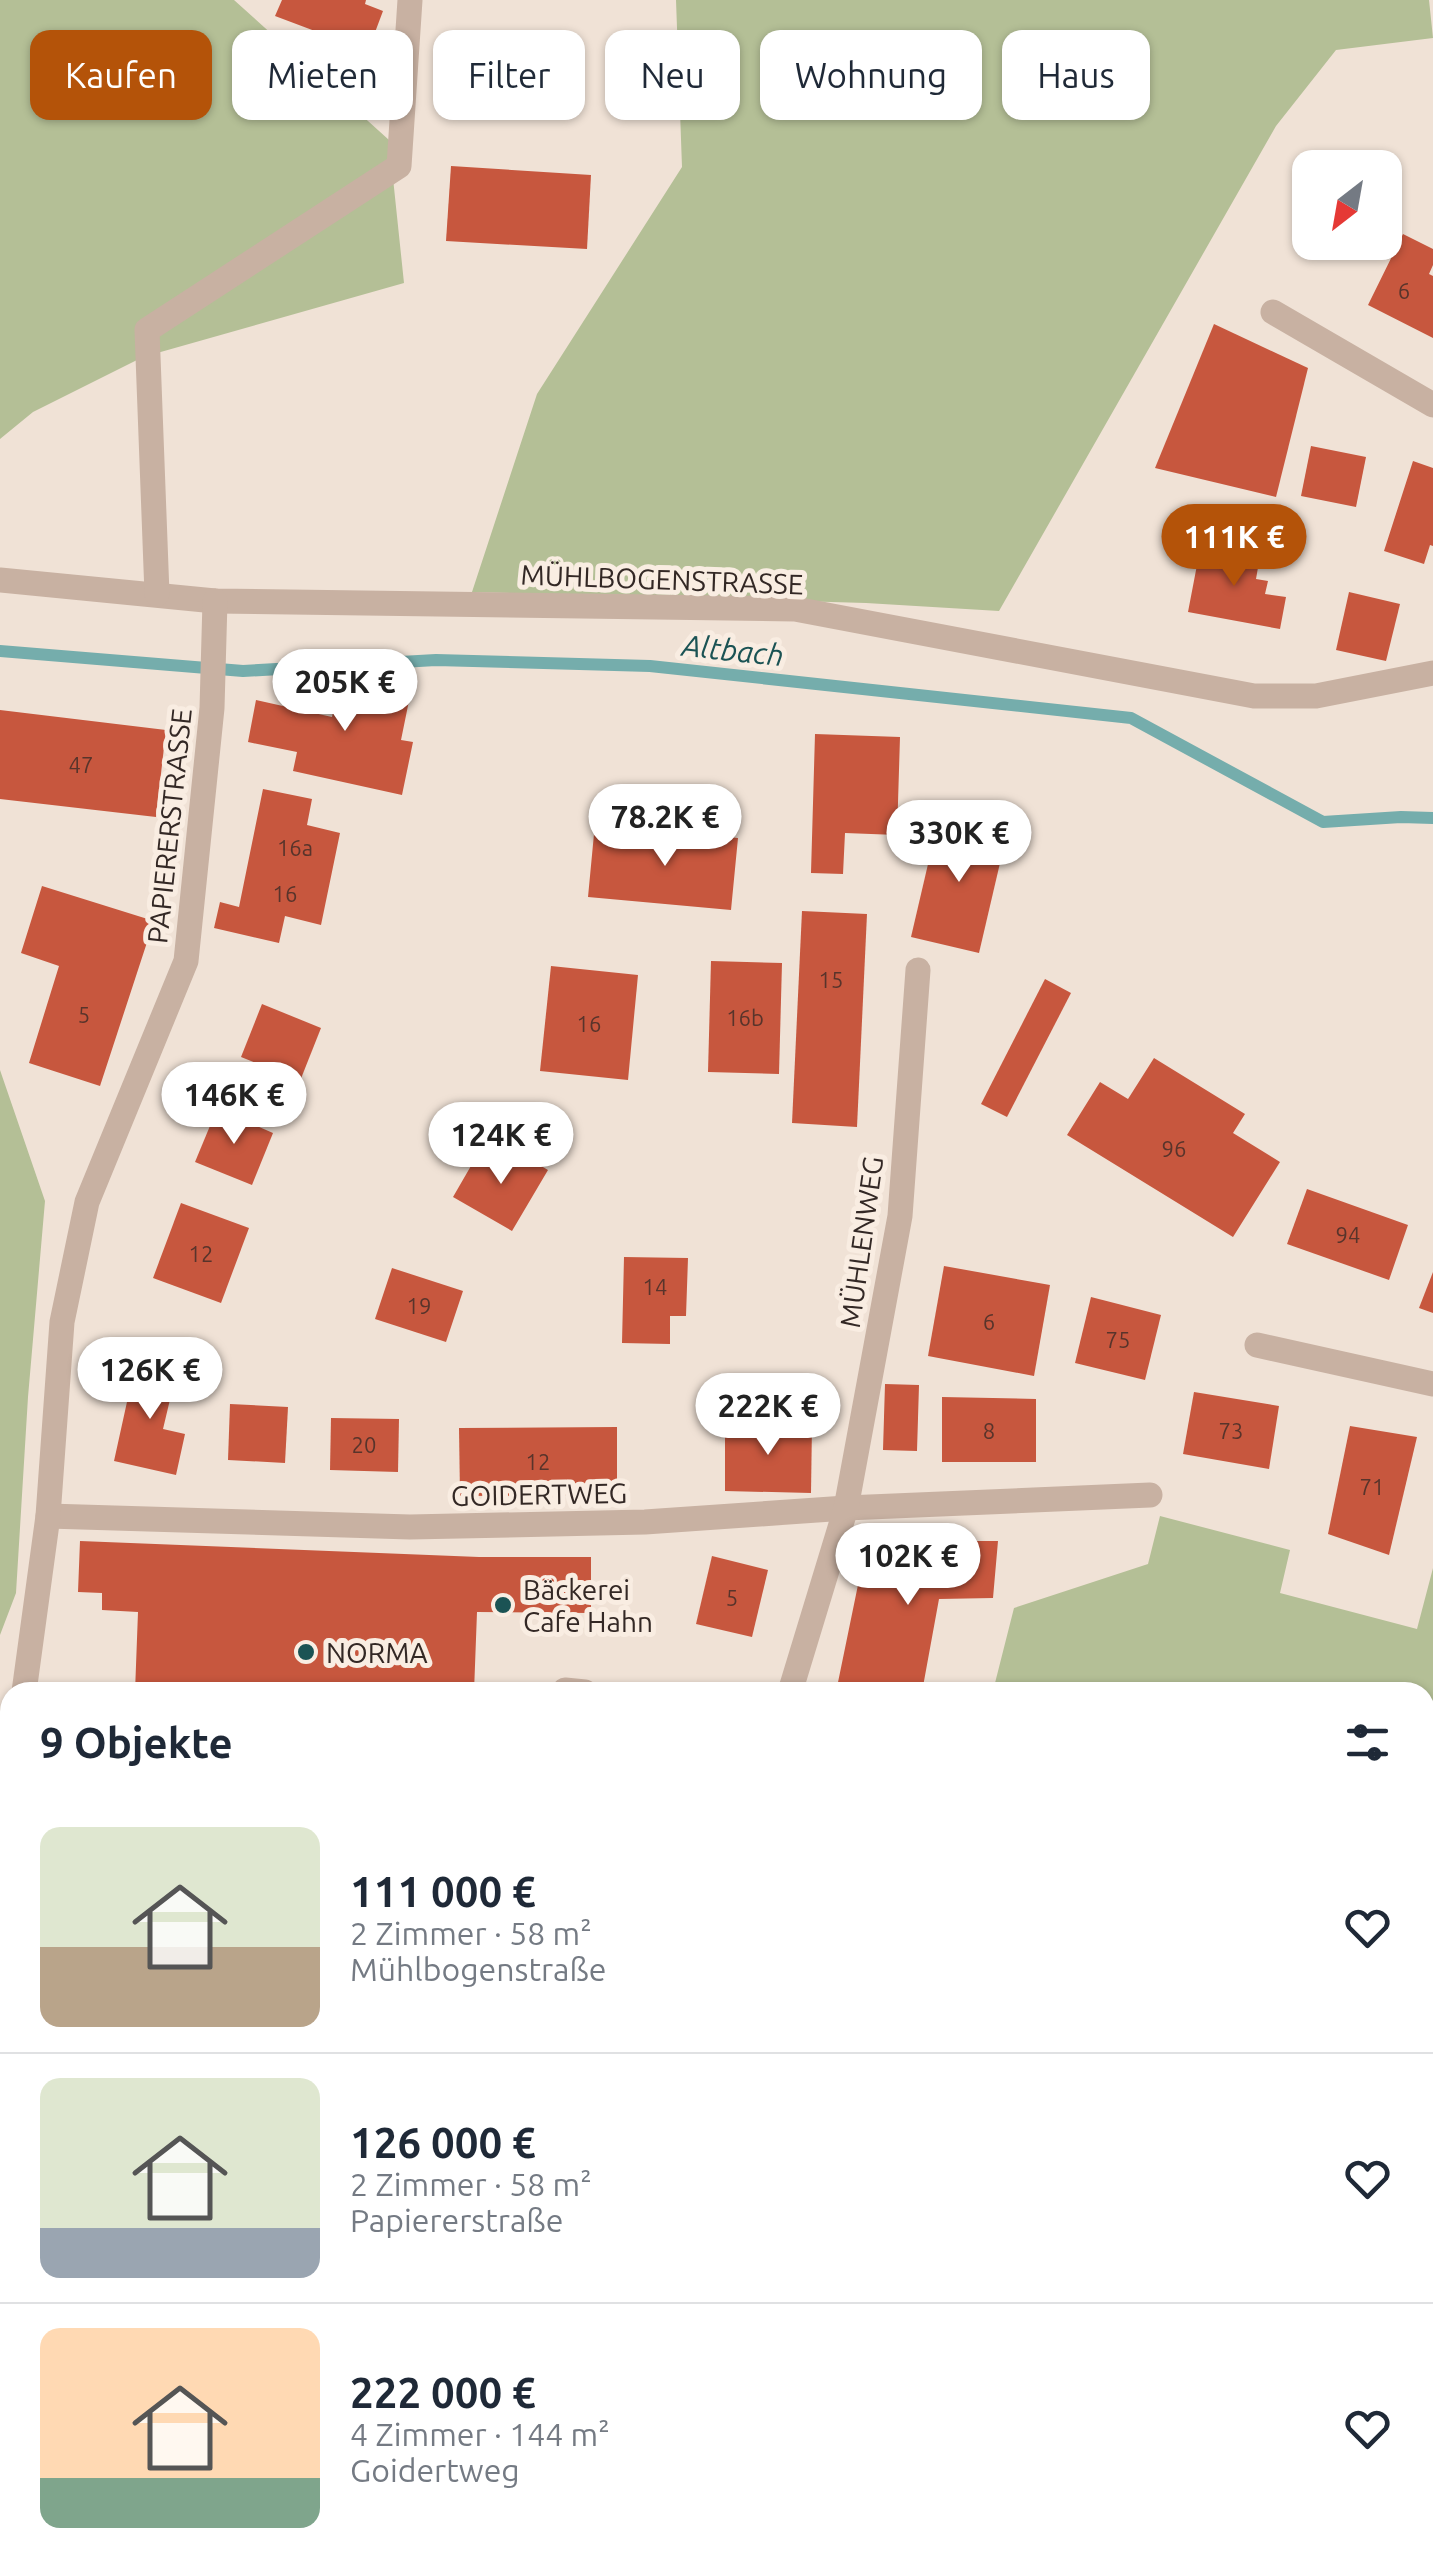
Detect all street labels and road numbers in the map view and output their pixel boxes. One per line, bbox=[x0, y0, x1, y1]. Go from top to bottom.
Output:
street label: MÜHLBOGENSTRASSE bbox=[520, 559, 804, 599]
street label: PAPIERERSTRASSE bbox=[141, 707, 197, 945]
street label: MÜHLENWEG bbox=[834, 1154, 888, 1330]
street label: GOIDERTWEG bbox=[451, 1477, 627, 1511]

